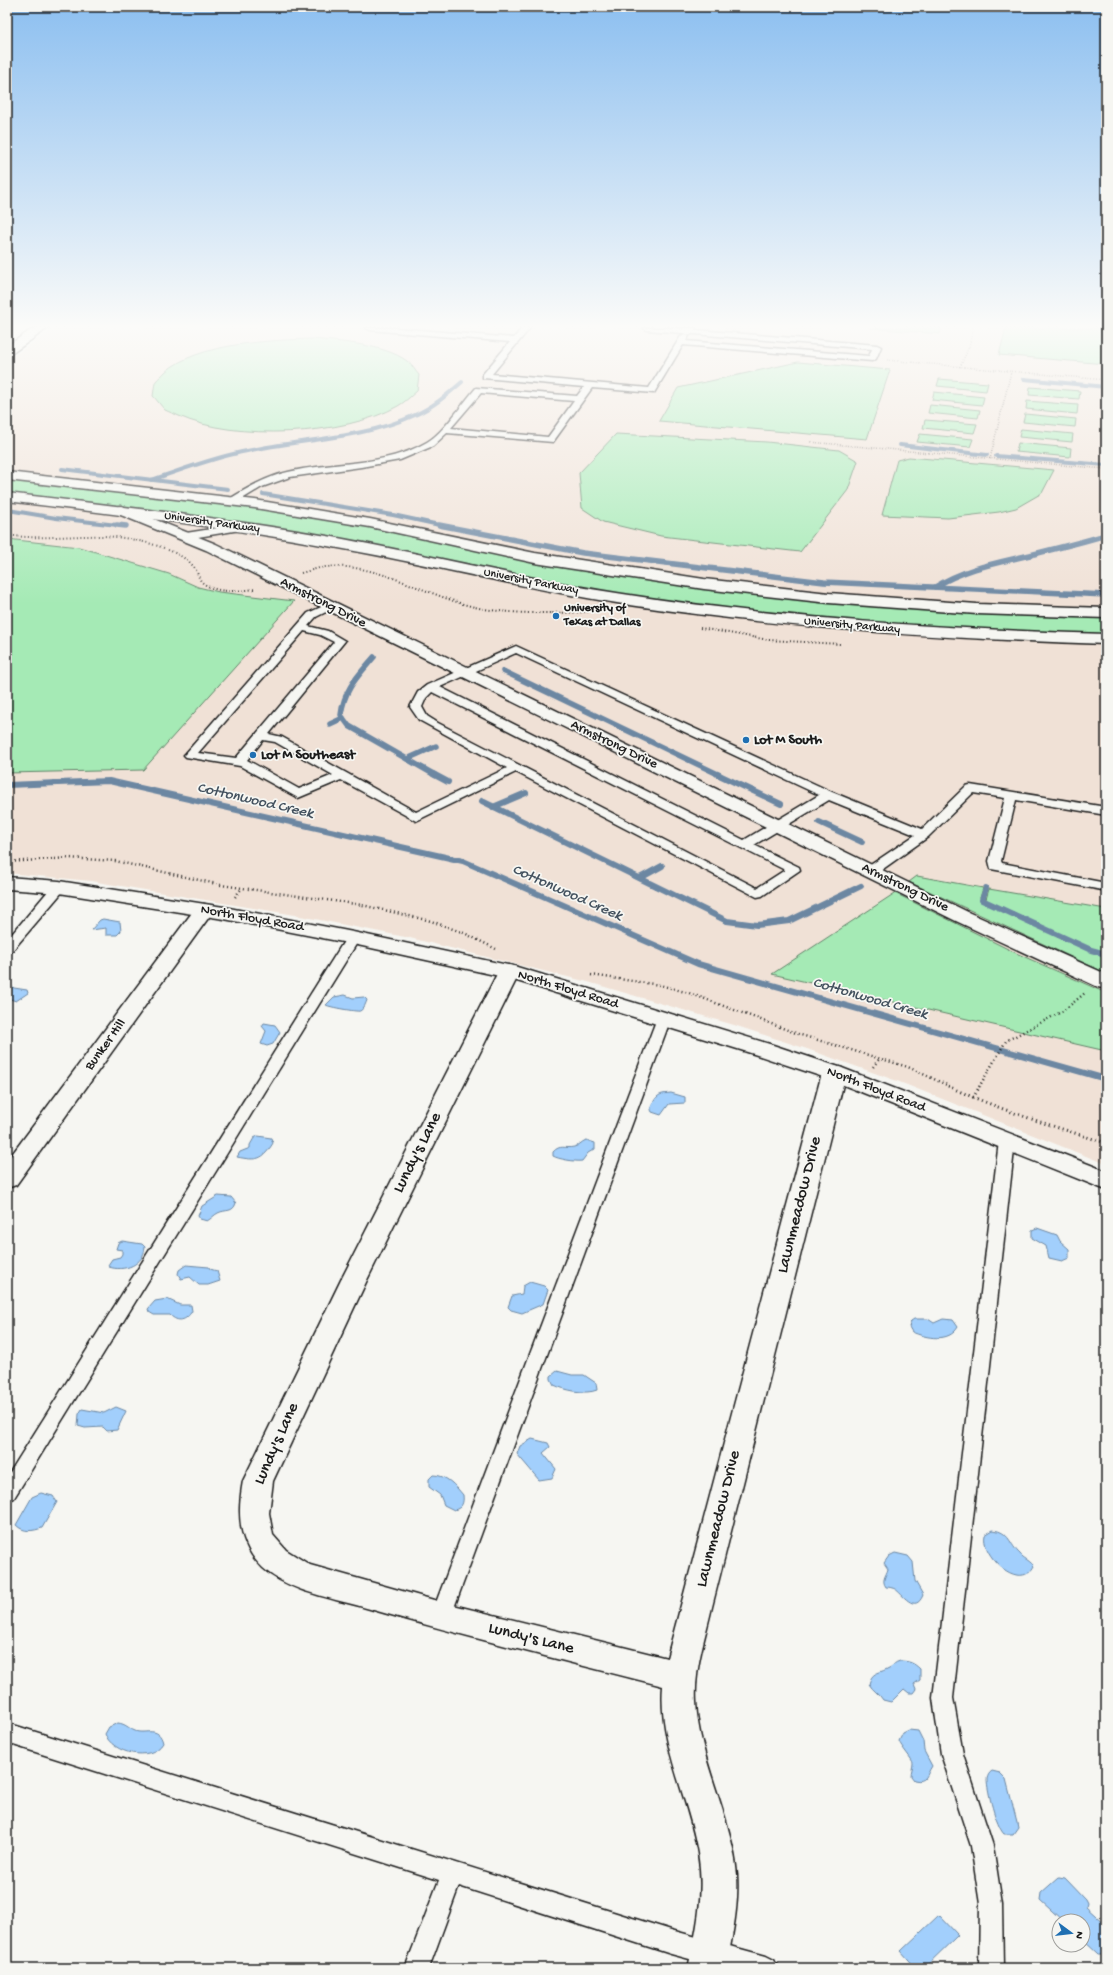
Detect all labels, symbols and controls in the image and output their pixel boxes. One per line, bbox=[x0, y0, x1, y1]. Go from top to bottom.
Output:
street label: University Parkway bbox=[163, 509, 261, 537]
street label: University Parkway bbox=[482, 566, 580, 598]
street label: Armstrong Drive bbox=[277, 574, 370, 632]
place label: University of Texas at Dallas bbox=[563, 602, 641, 630]
marker: University of Texas at Dallas bbox=[551, 611, 561, 621]
street label: University Parkway bbox=[803, 615, 901, 637]
street label: Armstrong Drive bbox=[568, 717, 661, 774]
place label: Lot M South bbox=[754, 732, 822, 749]
marker: Lot M South bbox=[741, 735, 751, 745]
place label: Lot M Southeast bbox=[261, 747, 356, 764]
marker: Lot M Southeast bbox=[248, 750, 258, 760]
water label: Cottonwood Creek bbox=[195, 779, 316, 823]
street label: Armstrong Drive bbox=[859, 860, 952, 917]
water label: Cottonwood Creek bbox=[509, 861, 626, 926]
street label: North Floyd Road bbox=[199, 902, 307, 937]
street label: North Floyd Road bbox=[516, 967, 622, 1014]
water label: Cottonwood Creek bbox=[811, 974, 931, 1024]
street label: Bunker Hill bbox=[81, 1016, 130, 1075]
street label: North Floyd Road bbox=[824, 1063, 929, 1117]
street label: Lundy's Lane bbox=[389, 1109, 447, 1197]
street label: Lawnmeadow Drive bbox=[773, 1134, 827, 1275]
street label: Lundy's Lane bbox=[250, 1400, 304, 1488]
street label: Lawnmeadow Drive bbox=[692, 1448, 746, 1589]
street label: Lundy's Lane bbox=[486, 1619, 576, 1659]
north arrow bbox=[1051, 1913, 1091, 1953]
text: N bbox=[1072, 1930, 1085, 1940]

